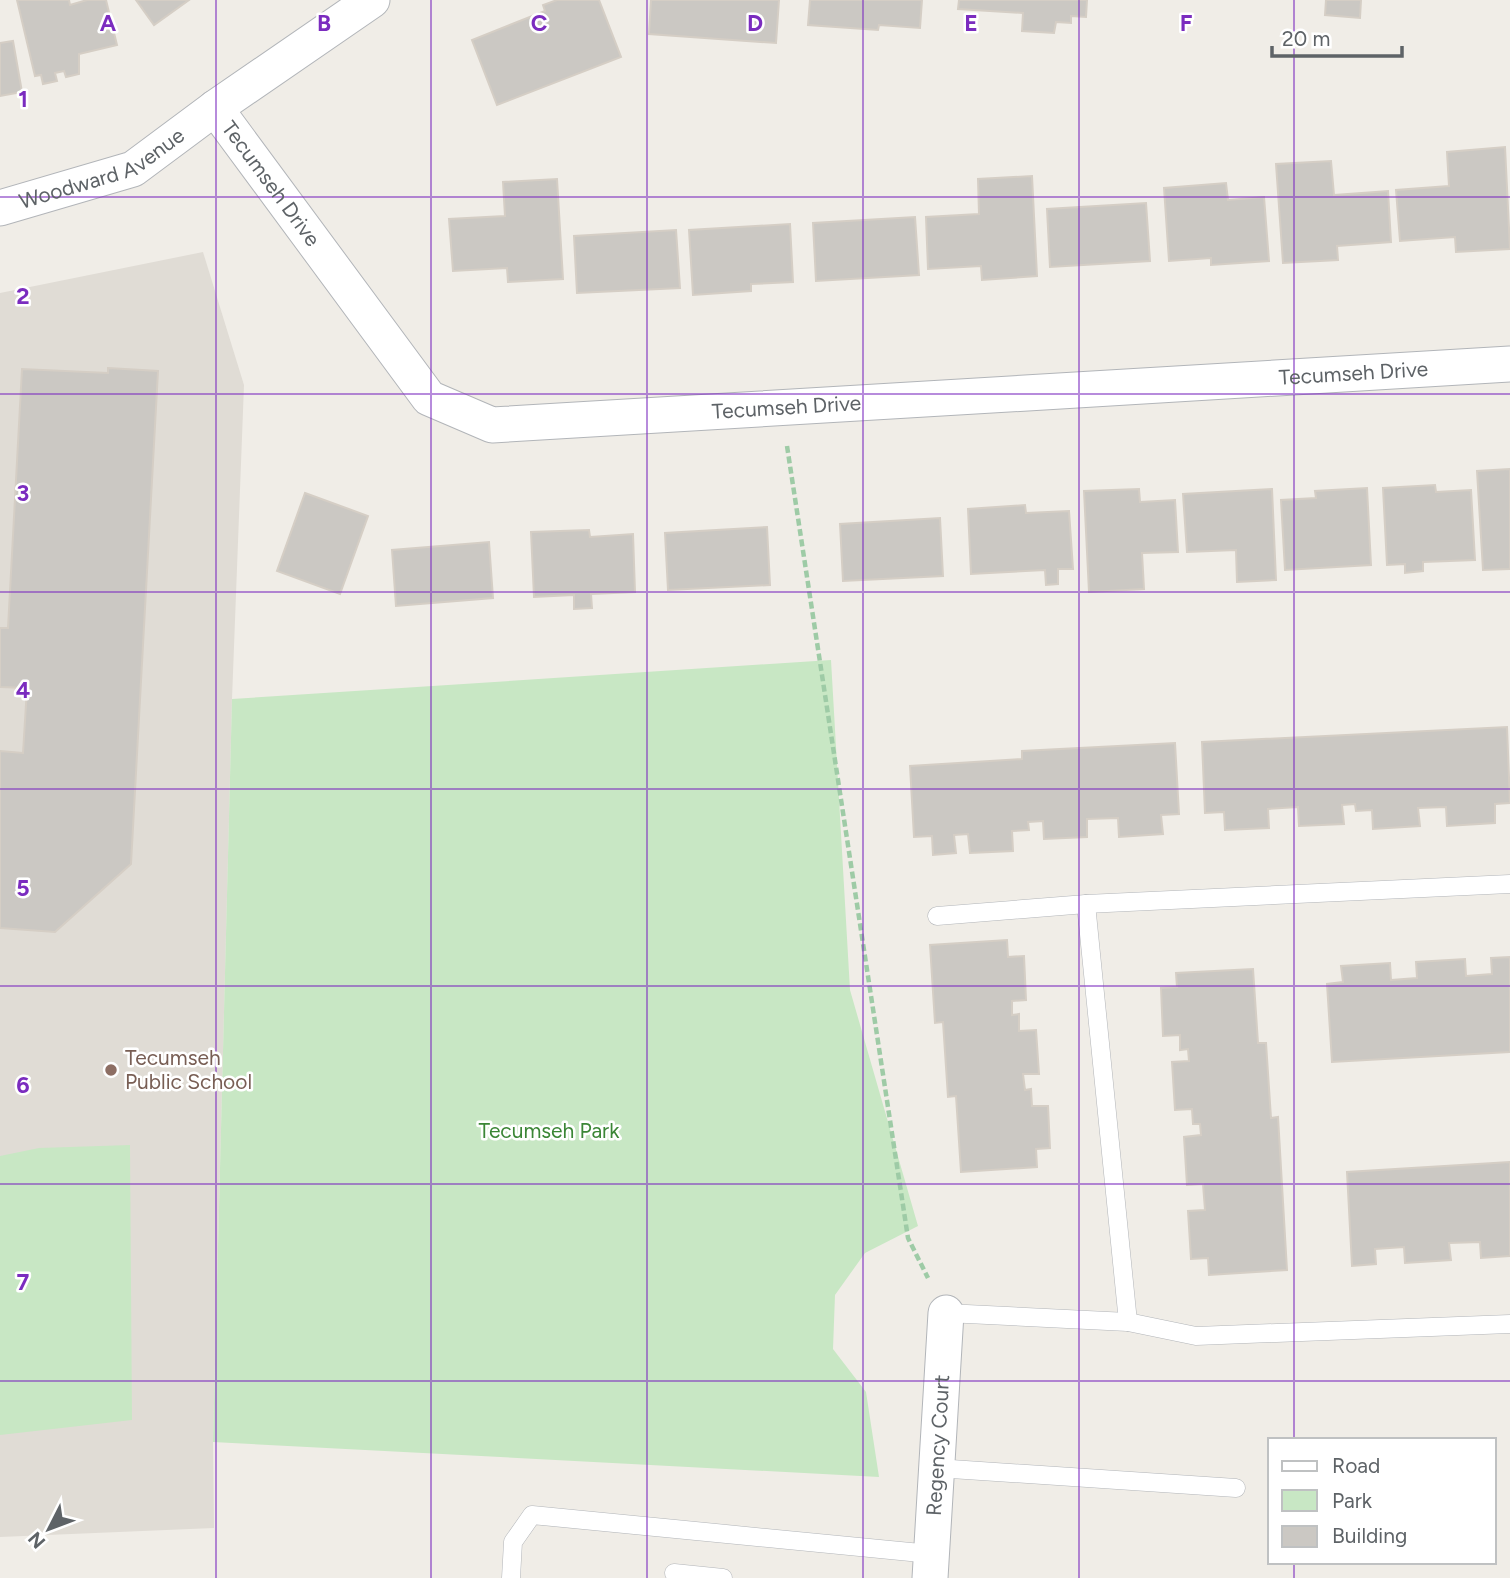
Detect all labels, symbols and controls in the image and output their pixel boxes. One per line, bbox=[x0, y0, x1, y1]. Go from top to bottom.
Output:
text: A bbox=[100, 9, 117, 37]
text: B bbox=[317, 9, 331, 37]
text: C bbox=[531, 9, 548, 37]
text: D bbox=[747, 9, 763, 37]
text: E bbox=[964, 9, 978, 37]
text: F bbox=[1180, 9, 1193, 37]
scale bar bbox=[1272, 14, 1402, 58]
text: 20 m bbox=[1282, 26, 1330, 51]
text: 1 bbox=[18, 85, 28, 113]
street label: Tecumseh Drive bbox=[217, 116, 326, 251]
street label: Woodward Avenue bbox=[16, 122, 189, 214]
text: 2 bbox=[16, 282, 30, 310]
street label: Tecumseh Drive bbox=[1278, 356, 1429, 390]
street label: Tecumseh Drive bbox=[711, 390, 862, 424]
text: 3 bbox=[17, 479, 29, 507]
text: 4 bbox=[16, 676, 30, 704]
text: 5 bbox=[16, 874, 30, 902]
place label: Tecumseh Public School bbox=[125, 1045, 252, 1094]
marker: Tecumseh Public School bbox=[103, 1062, 119, 1078]
text: 6 bbox=[16, 1071, 30, 1099]
park label: Tecumseh Park bbox=[479, 1118, 620, 1143]
text: 7 bbox=[17, 1268, 30, 1296]
street label: Regency Court bbox=[921, 1374, 954, 1517]
legend bbox=[1268, 1438, 1496, 1564]
text: Road bbox=[1332, 1453, 1380, 1478]
text: Park bbox=[1332, 1488, 1373, 1513]
north arrow bbox=[14, 1494, 84, 1564]
text: Building bbox=[1332, 1523, 1407, 1548]
text: N bbox=[23, 1527, 50, 1553]

